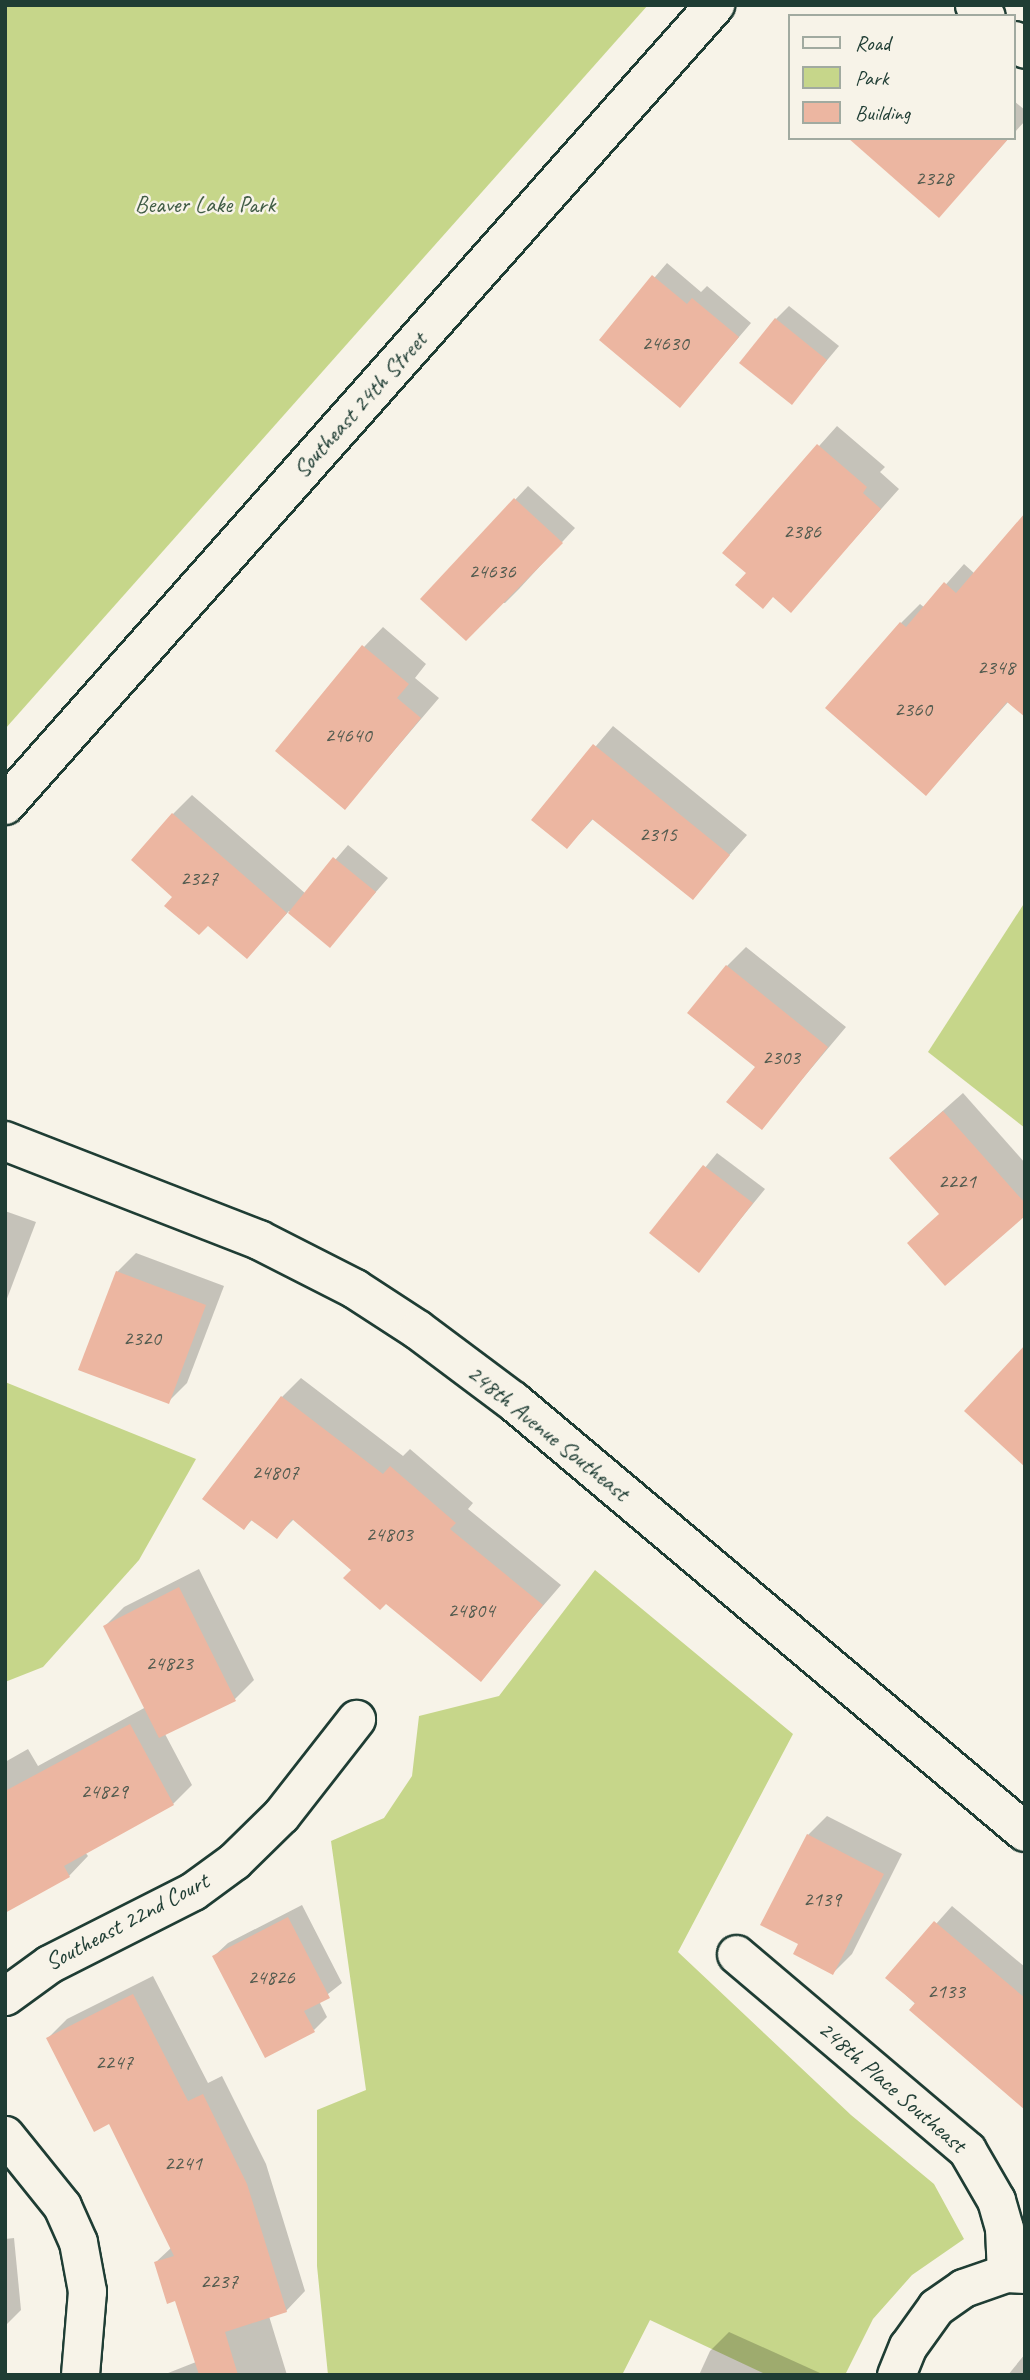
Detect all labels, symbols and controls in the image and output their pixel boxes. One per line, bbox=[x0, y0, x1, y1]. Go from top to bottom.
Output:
legend bbox=[788, 14, 1016, 140]
text: Road bbox=[855, 30, 890, 56]
text: Park bbox=[855, 65, 888, 91]
text: Building bbox=[855, 100, 910, 126]
house number: 2328 bbox=[915, 165, 953, 191]
park label: Beaver Lake Park bbox=[134, 191, 276, 219]
street label: Southeast 24th Street bbox=[287, 326, 433, 484]
house number: 24630 bbox=[641, 330, 689, 356]
house number: 2386 bbox=[783, 518, 821, 544]
house number: 24636 bbox=[468, 558, 516, 584]
house number: 2348 bbox=[977, 654, 1015, 680]
house number: 2360 bbox=[894, 696, 932, 722]
house number: 24640 bbox=[324, 722, 372, 748]
house number: 2315 bbox=[639, 821, 677, 847]
house number: 2327 bbox=[180, 865, 218, 891]
house number: 2303 bbox=[762, 1044, 800, 1070]
house number: 2221 bbox=[938, 1168, 976, 1194]
house number: 2320 bbox=[123, 1325, 161, 1351]
street label: 248th Avenue Southeast bbox=[461, 1359, 635, 1507]
house number: 24807 bbox=[251, 1459, 299, 1485]
house number: 24803 bbox=[365, 1521, 413, 1547]
house number: 24804 bbox=[447, 1597, 495, 1623]
house number: 24823 bbox=[145, 1650, 193, 1676]
house number: 24829 bbox=[80, 1778, 128, 1804]
street label: Southeast 22nd Court bbox=[40, 1867, 214, 1977]
house number: 2139 bbox=[803, 1886, 841, 1912]
house number: 24826 bbox=[247, 1964, 295, 1990]
house number: 2133 bbox=[927, 1978, 965, 2004]
street label: 248th Place Southeast bbox=[812, 2015, 972, 2159]
house number: 2247 bbox=[95, 2049, 133, 2075]
house number: 2241 bbox=[164, 2150, 202, 2176]
house number: 2237 bbox=[200, 2268, 238, 2294]

